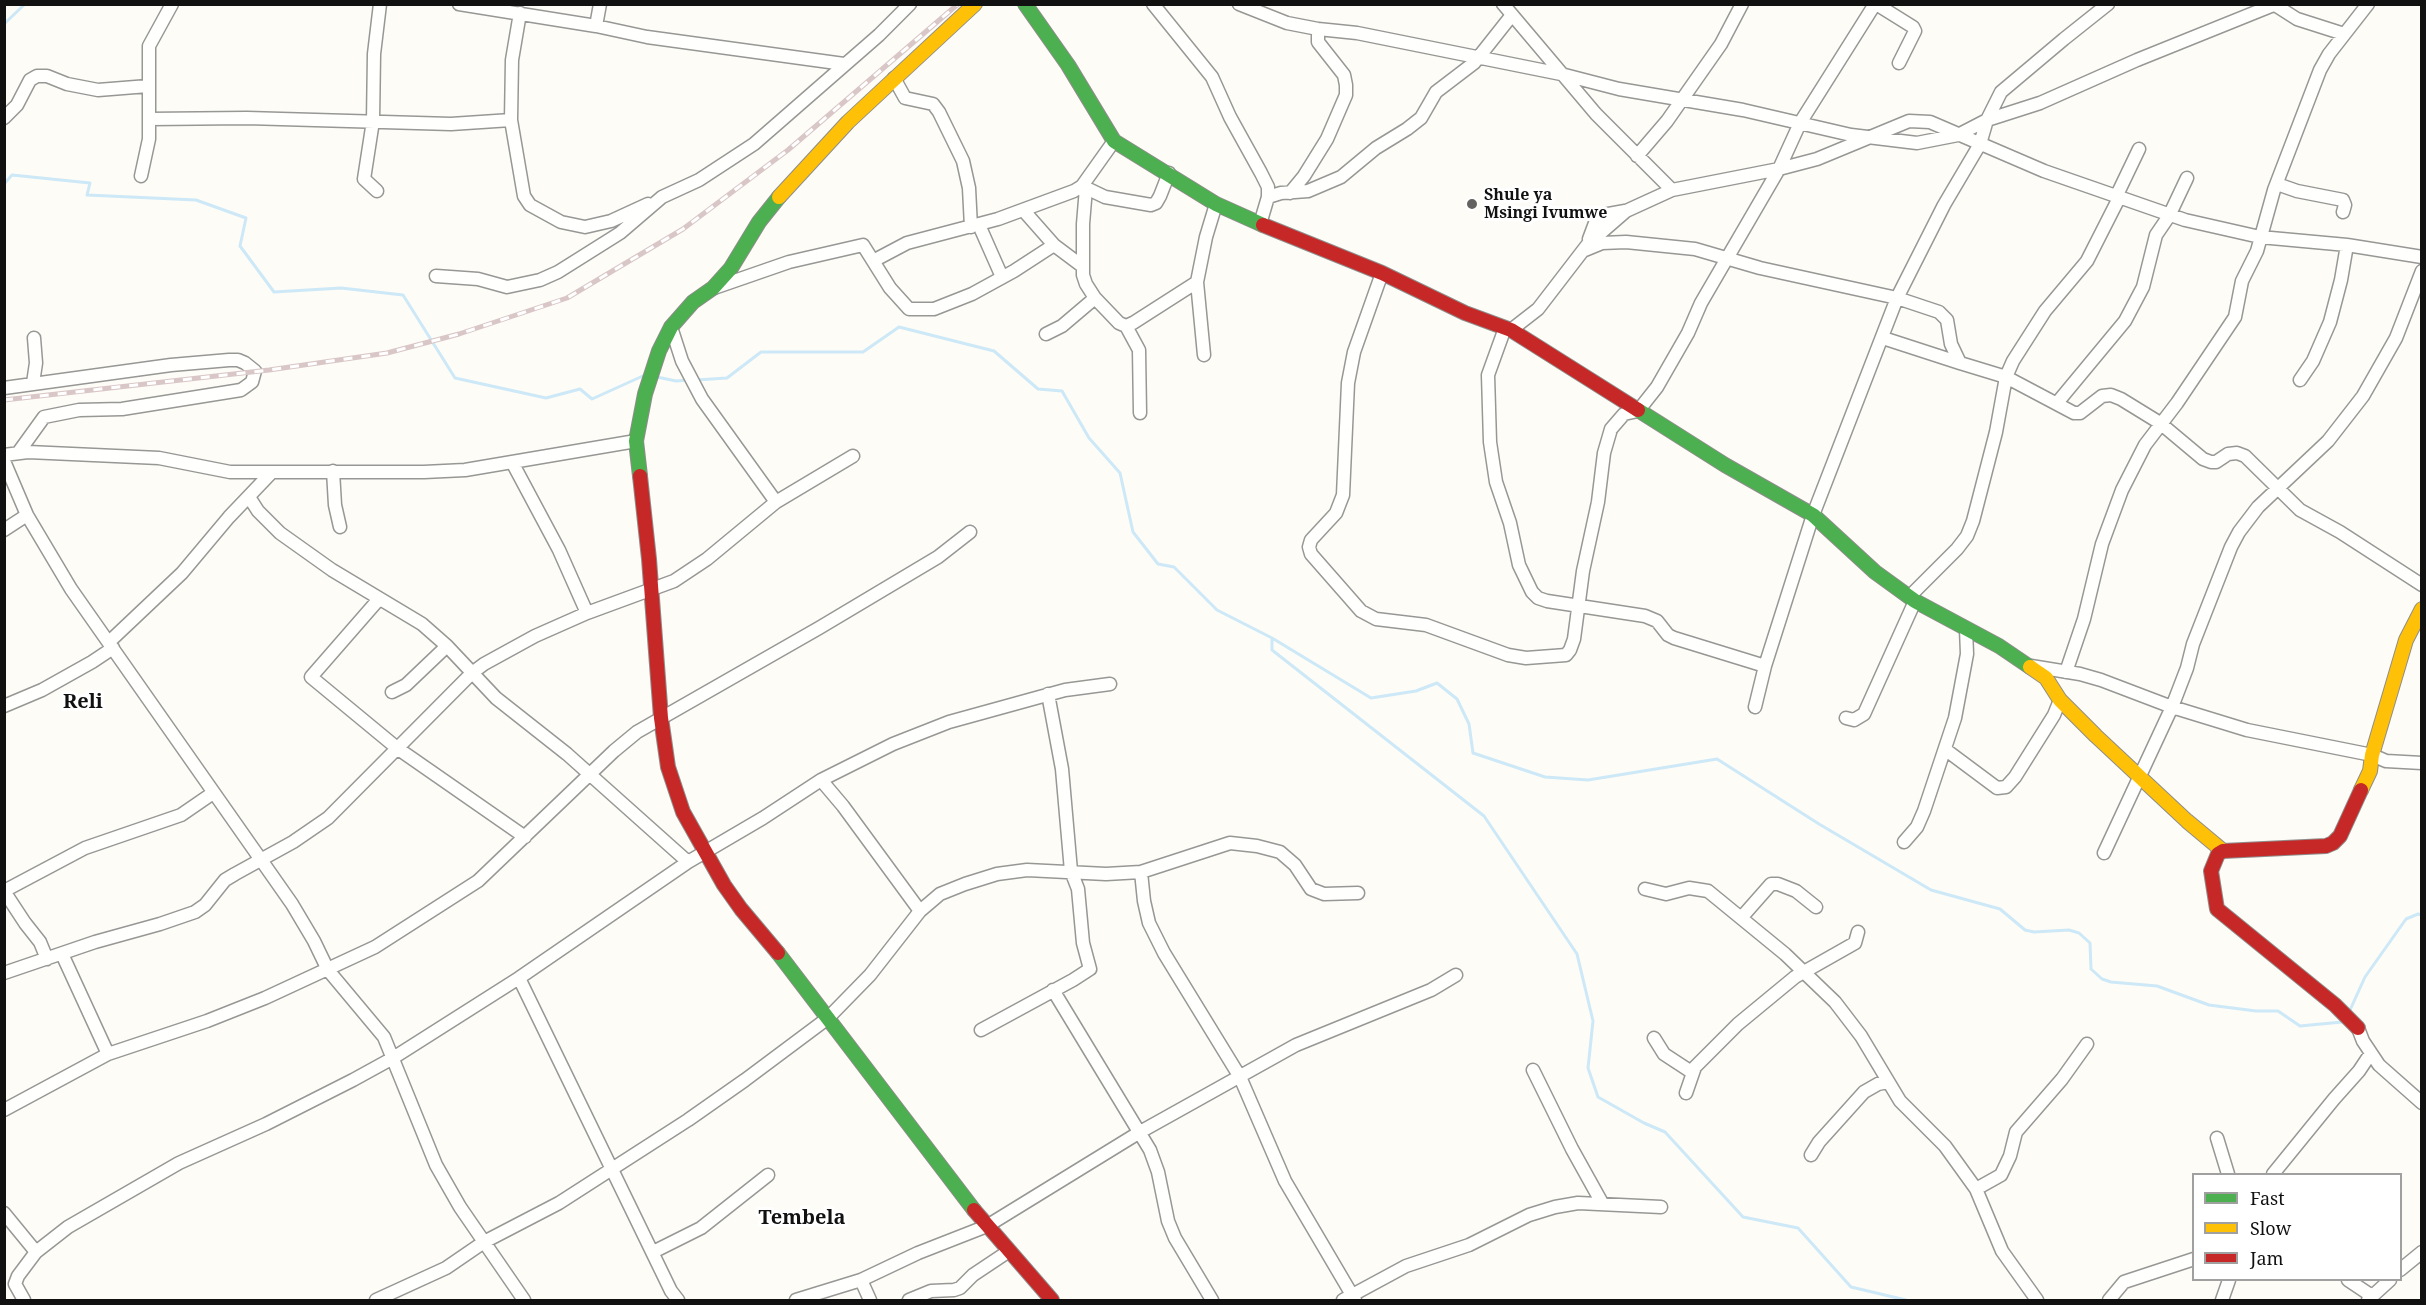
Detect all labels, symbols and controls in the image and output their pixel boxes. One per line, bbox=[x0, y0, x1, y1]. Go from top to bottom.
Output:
place label: Shule ya Msingi Ivumwe bbox=[1484, 185, 1607, 223]
marker: Shule ya Msingi Ivumwe bbox=[1465, 197, 1479, 211]
district label: Reli bbox=[63, 690, 103, 714]
legend bbox=[2192, 1173, 2402, 1281]
text: Fast bbox=[2250, 1186, 2285, 1210]
district label: Tembela bbox=[759, 1206, 845, 1230]
text: Slow bbox=[2250, 1216, 2291, 1240]
text: Jam bbox=[2250, 1246, 2284, 1270]

